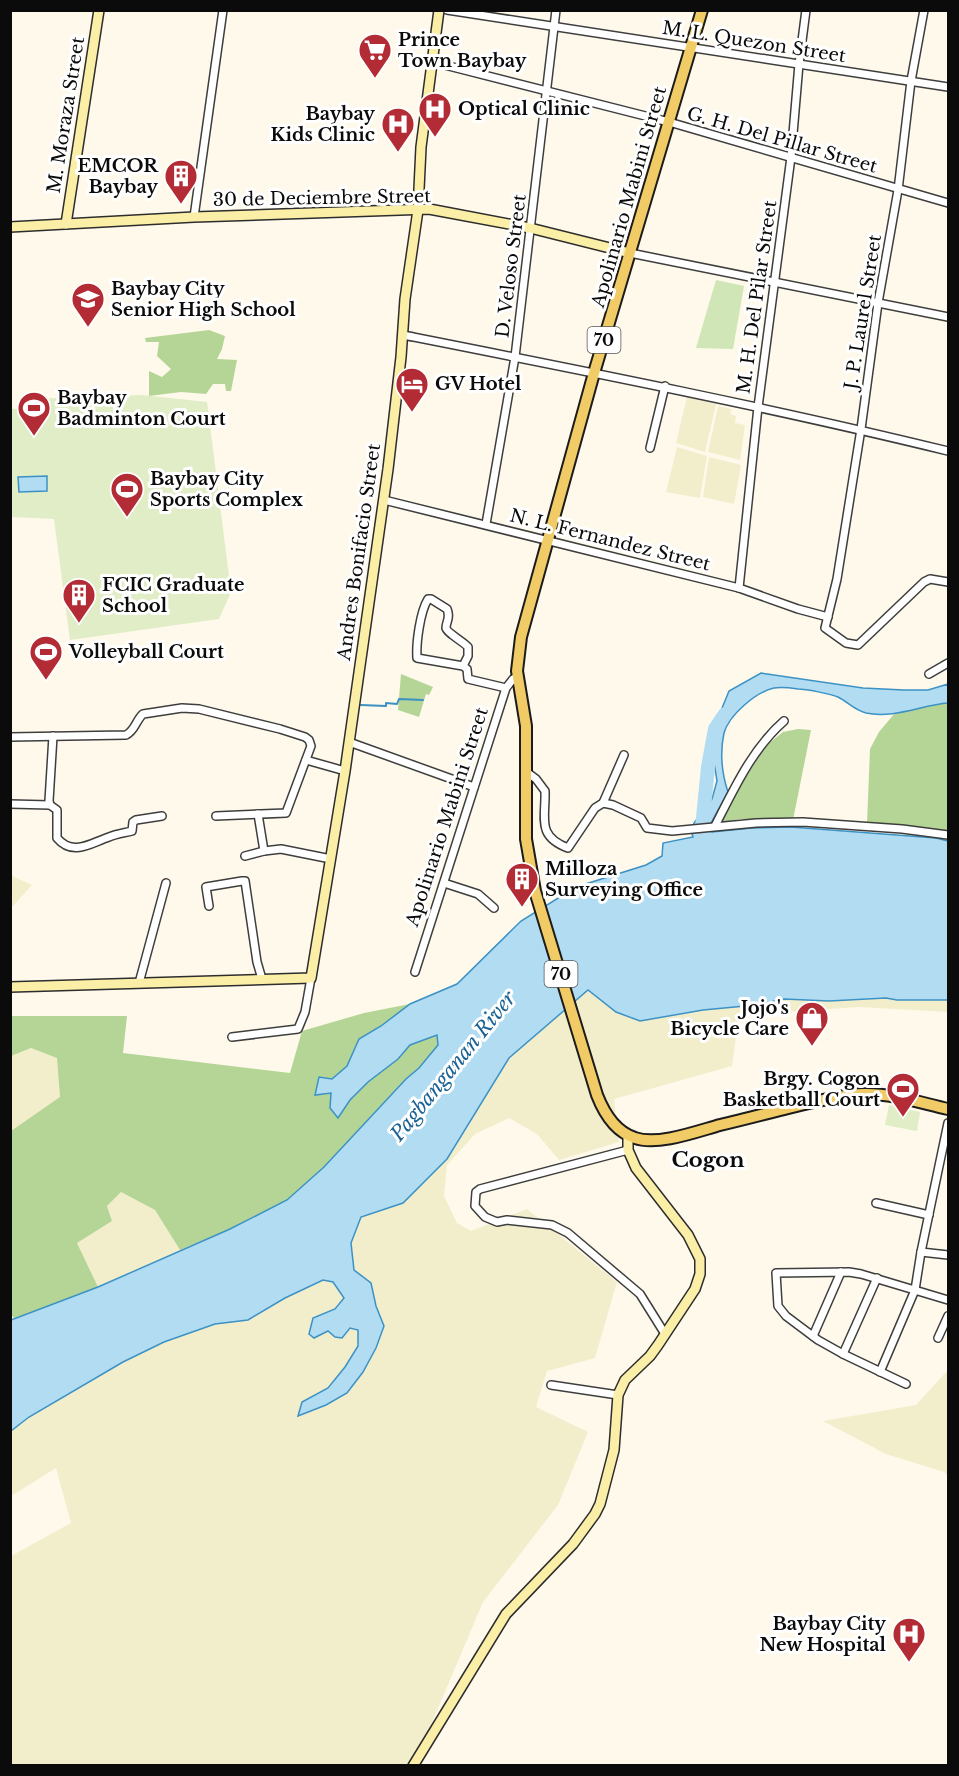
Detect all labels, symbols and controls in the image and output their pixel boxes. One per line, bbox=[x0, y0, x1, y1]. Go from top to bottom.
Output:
street label: M. L. Quezon Street bbox=[661, 17, 848, 67]
place label: Prince Town Baybay bbox=[398, 29, 527, 72]
supermarket icon: Prince Town Baybay bbox=[357, 32, 393, 79]
street label: M. Moraza Street bbox=[43, 35, 89, 195]
street label: Apolinario Mabini Street bbox=[587, 84, 671, 311]
hospital icon: Optical Clinic bbox=[417, 91, 453, 138]
place label: Optical Clinic bbox=[458, 98, 590, 120]
street label: G. H. Del Pillar Street bbox=[684, 102, 880, 178]
place label: Baybay Kids Clinic bbox=[271, 103, 375, 146]
hospital icon: Baybay Kids Clinic bbox=[380, 106, 416, 153]
place label: EMCOR Baybay bbox=[78, 155, 159, 198]
building icon: EMCOR Baybay bbox=[163, 158, 199, 205]
street label: 30 de Deciembre Street bbox=[213, 185, 431, 211]
street label: D. Veloso Street bbox=[491, 193, 531, 339]
street label: M. H. Del Pilar Street bbox=[733, 199, 781, 395]
street label: J. P. Laurel Street bbox=[840, 233, 886, 393]
place label: Baybay City Senior High School bbox=[111, 278, 296, 321]
school or university icon: Baybay City Senior High School bbox=[70, 281, 106, 328]
road number: 70 bbox=[588, 327, 620, 353]
hotel icon: GV Hotel bbox=[394, 366, 430, 413]
place label: GV Hotel bbox=[435, 373, 522, 395]
place label: Baybay Badminton Court bbox=[57, 387, 226, 430]
sports icon: Baybay Badminton Court bbox=[16, 390, 52, 437]
street label: Andres Bonifacio Street bbox=[333, 442, 385, 663]
place label: Baybay City Sports Complex bbox=[150, 468, 303, 511]
sports icon: Baybay City Sports Complex bbox=[109, 471, 145, 518]
street label: N. L. Fernandez Street bbox=[508, 504, 713, 576]
place label: FCIC Graduate School bbox=[102, 574, 244, 617]
building icon: FCIC Graduate School bbox=[61, 577, 97, 624]
sports icon: Volleyball Court bbox=[28, 634, 64, 681]
place label: Volleyball Court bbox=[68, 641, 224, 663]
street label: Apolinario Mabini Street bbox=[401, 704, 493, 930]
place label: Milloza Surveying Office bbox=[545, 858, 703, 901]
building icon: Milloza Surveying Office bbox=[504, 861, 540, 908]
road number: 70 bbox=[544, 961, 578, 987]
water label: Pagbanganan River bbox=[385, 986, 521, 1146]
place label: Jojo's Bicycle Care bbox=[670, 997, 789, 1040]
shop icon: Jojo's Bicycle Care bbox=[794, 1000, 830, 1047]
place label: Brgy. Cogon Basketball Court bbox=[723, 1068, 880, 1111]
sports icon: Brgy. Cogon Basketball Court bbox=[885, 1071, 921, 1118]
district label: Cogon bbox=[672, 1147, 744, 1173]
place label: Baybay City New Hospital bbox=[759, 1613, 887, 1656]
hospital icon: Baybay City New Hospital bbox=[891, 1616, 927, 1663]

